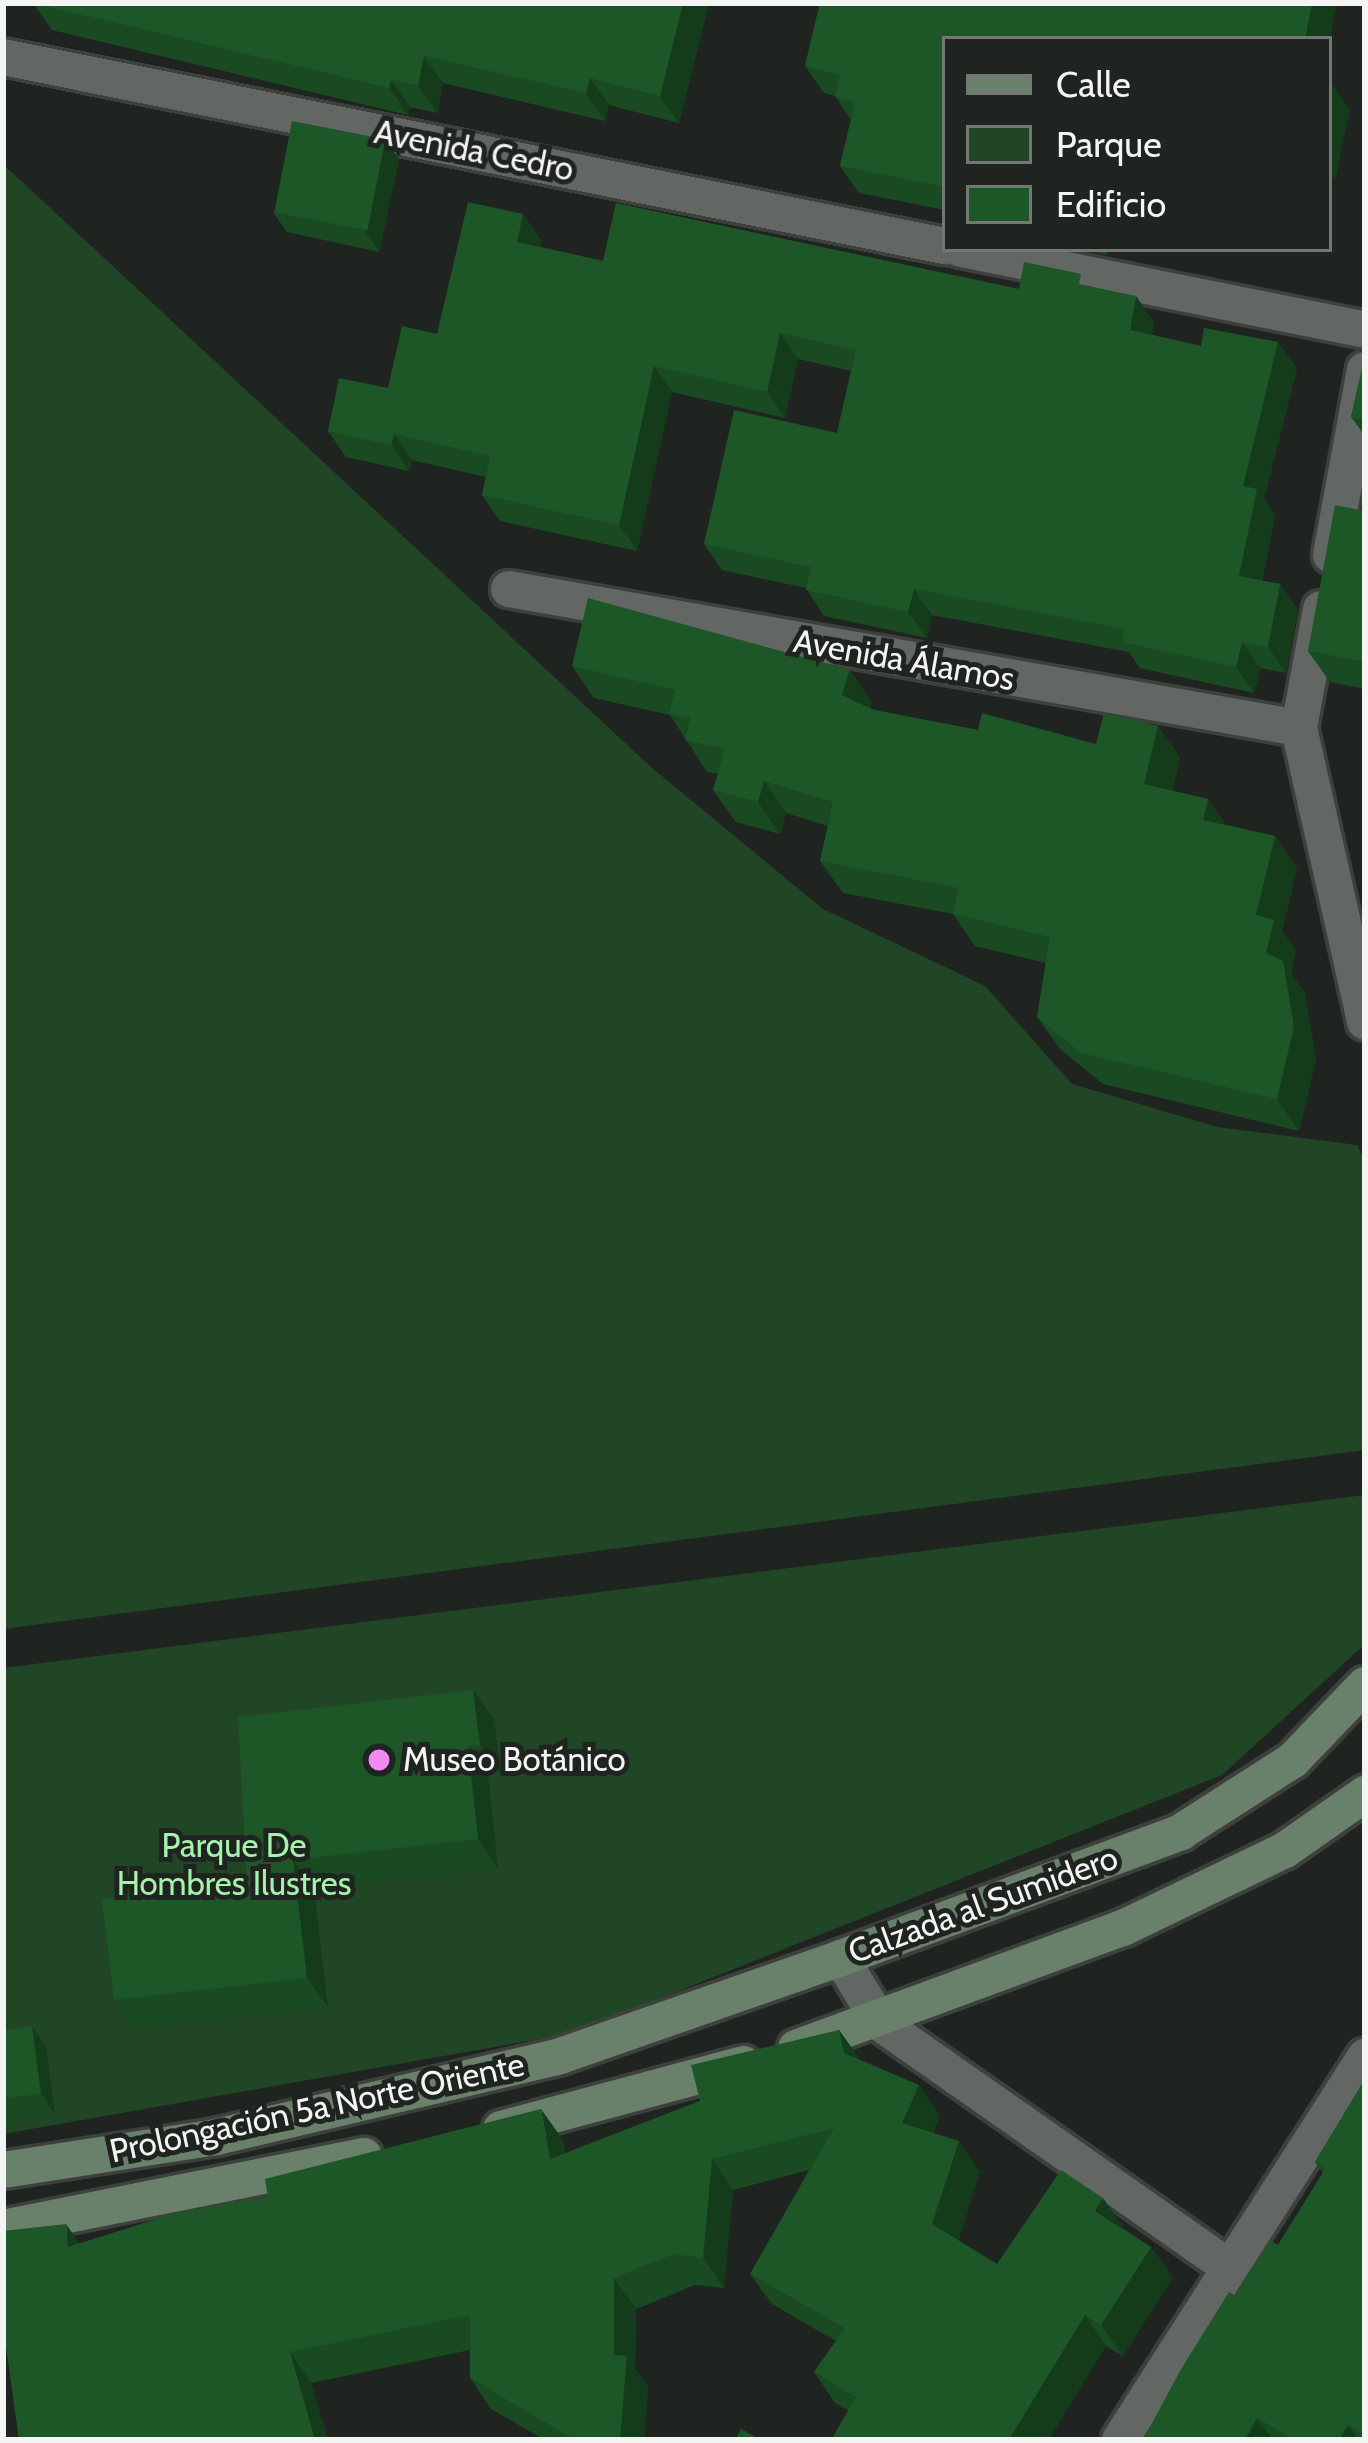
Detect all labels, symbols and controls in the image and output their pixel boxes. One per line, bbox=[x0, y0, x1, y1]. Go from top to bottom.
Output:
legend bbox=[942, 36, 1332, 252]
text: Calle bbox=[1056, 62, 1131, 106]
street label: Avenida Cedro bbox=[371, 112, 577, 190]
text: Parque bbox=[1056, 122, 1162, 166]
text: Edificio bbox=[1056, 182, 1166, 226]
street label: Avenida Álamos bbox=[791, 621, 1017, 699]
place label: Museo Botánico bbox=[403, 1740, 626, 1780]
marker: Museo Botánico bbox=[366, 1747, 392, 1773]
park label: Parque De Hombres Ilustres bbox=[117, 1826, 351, 1904]
street label: Calzada al Sumidero bbox=[843, 1838, 1123, 1972]
street label: Prolongación 5a Norte Oriente bbox=[106, 2045, 528, 2171]

